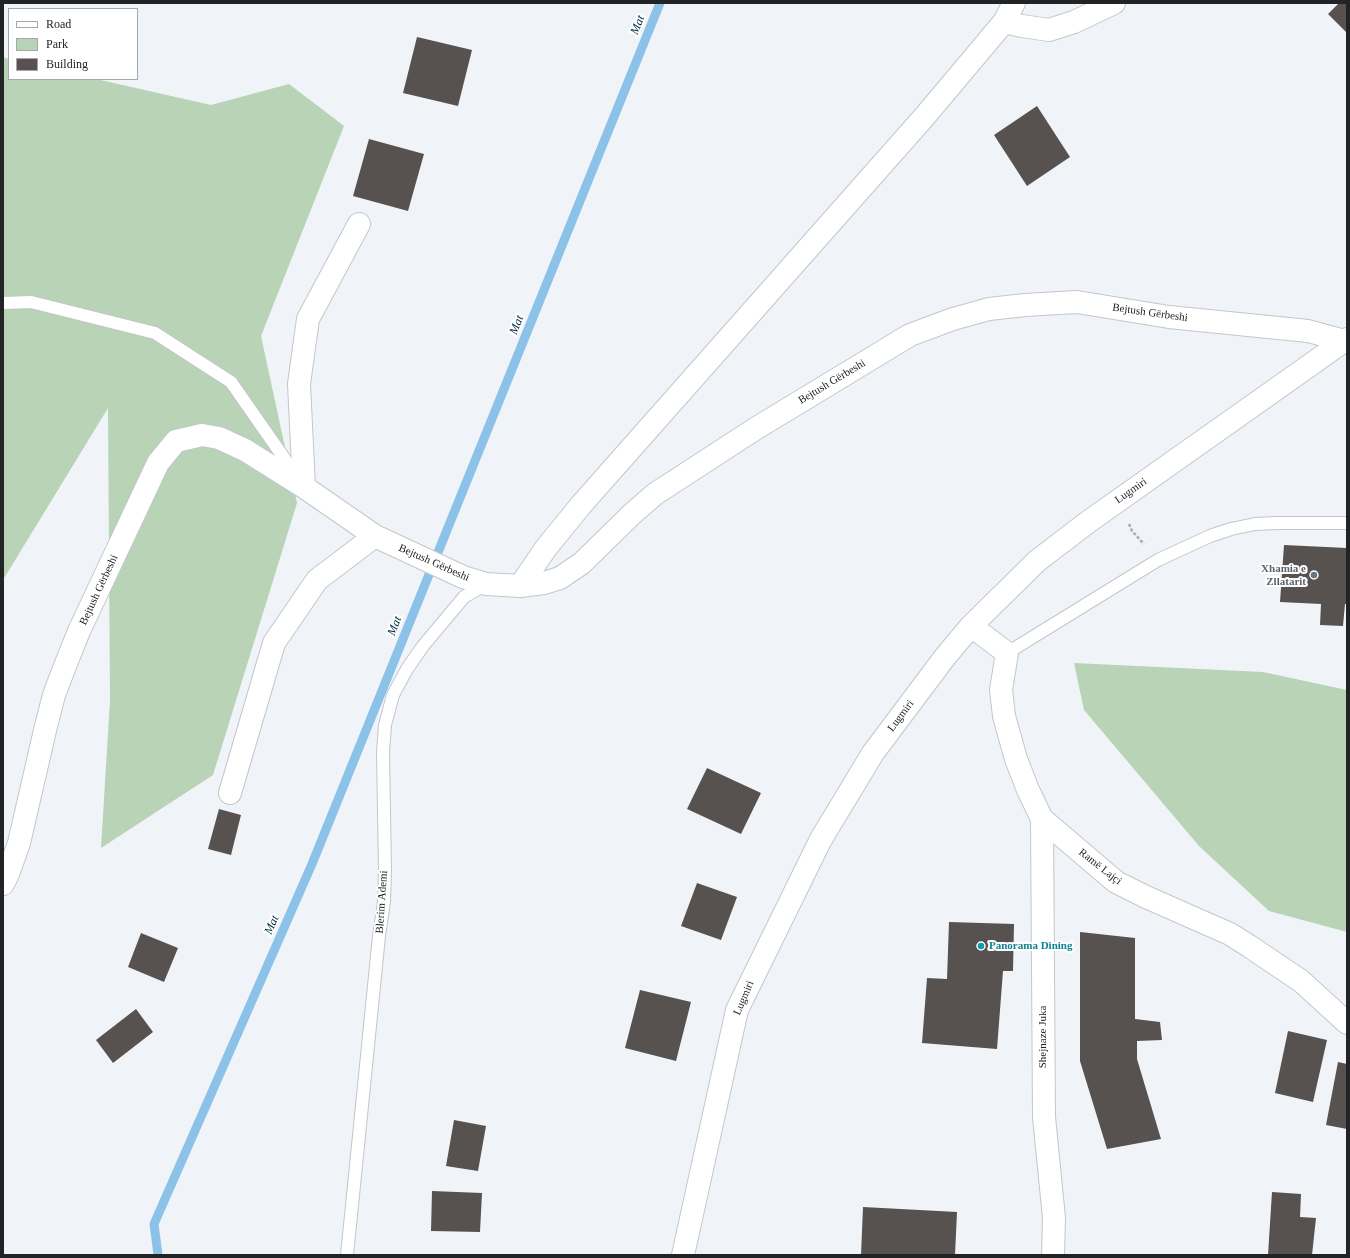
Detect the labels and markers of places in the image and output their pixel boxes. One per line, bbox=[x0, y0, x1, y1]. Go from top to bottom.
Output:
place label: Xhamia e Zllatarit bbox=[1261, 562, 1306, 588]
marker: Xhamia e Zllatarit bbox=[1309, 570, 1319, 580]
place label: Panorama Dining bbox=[989, 939, 1072, 953]
marker: Panorama Dining bbox=[976, 941, 986, 951]

